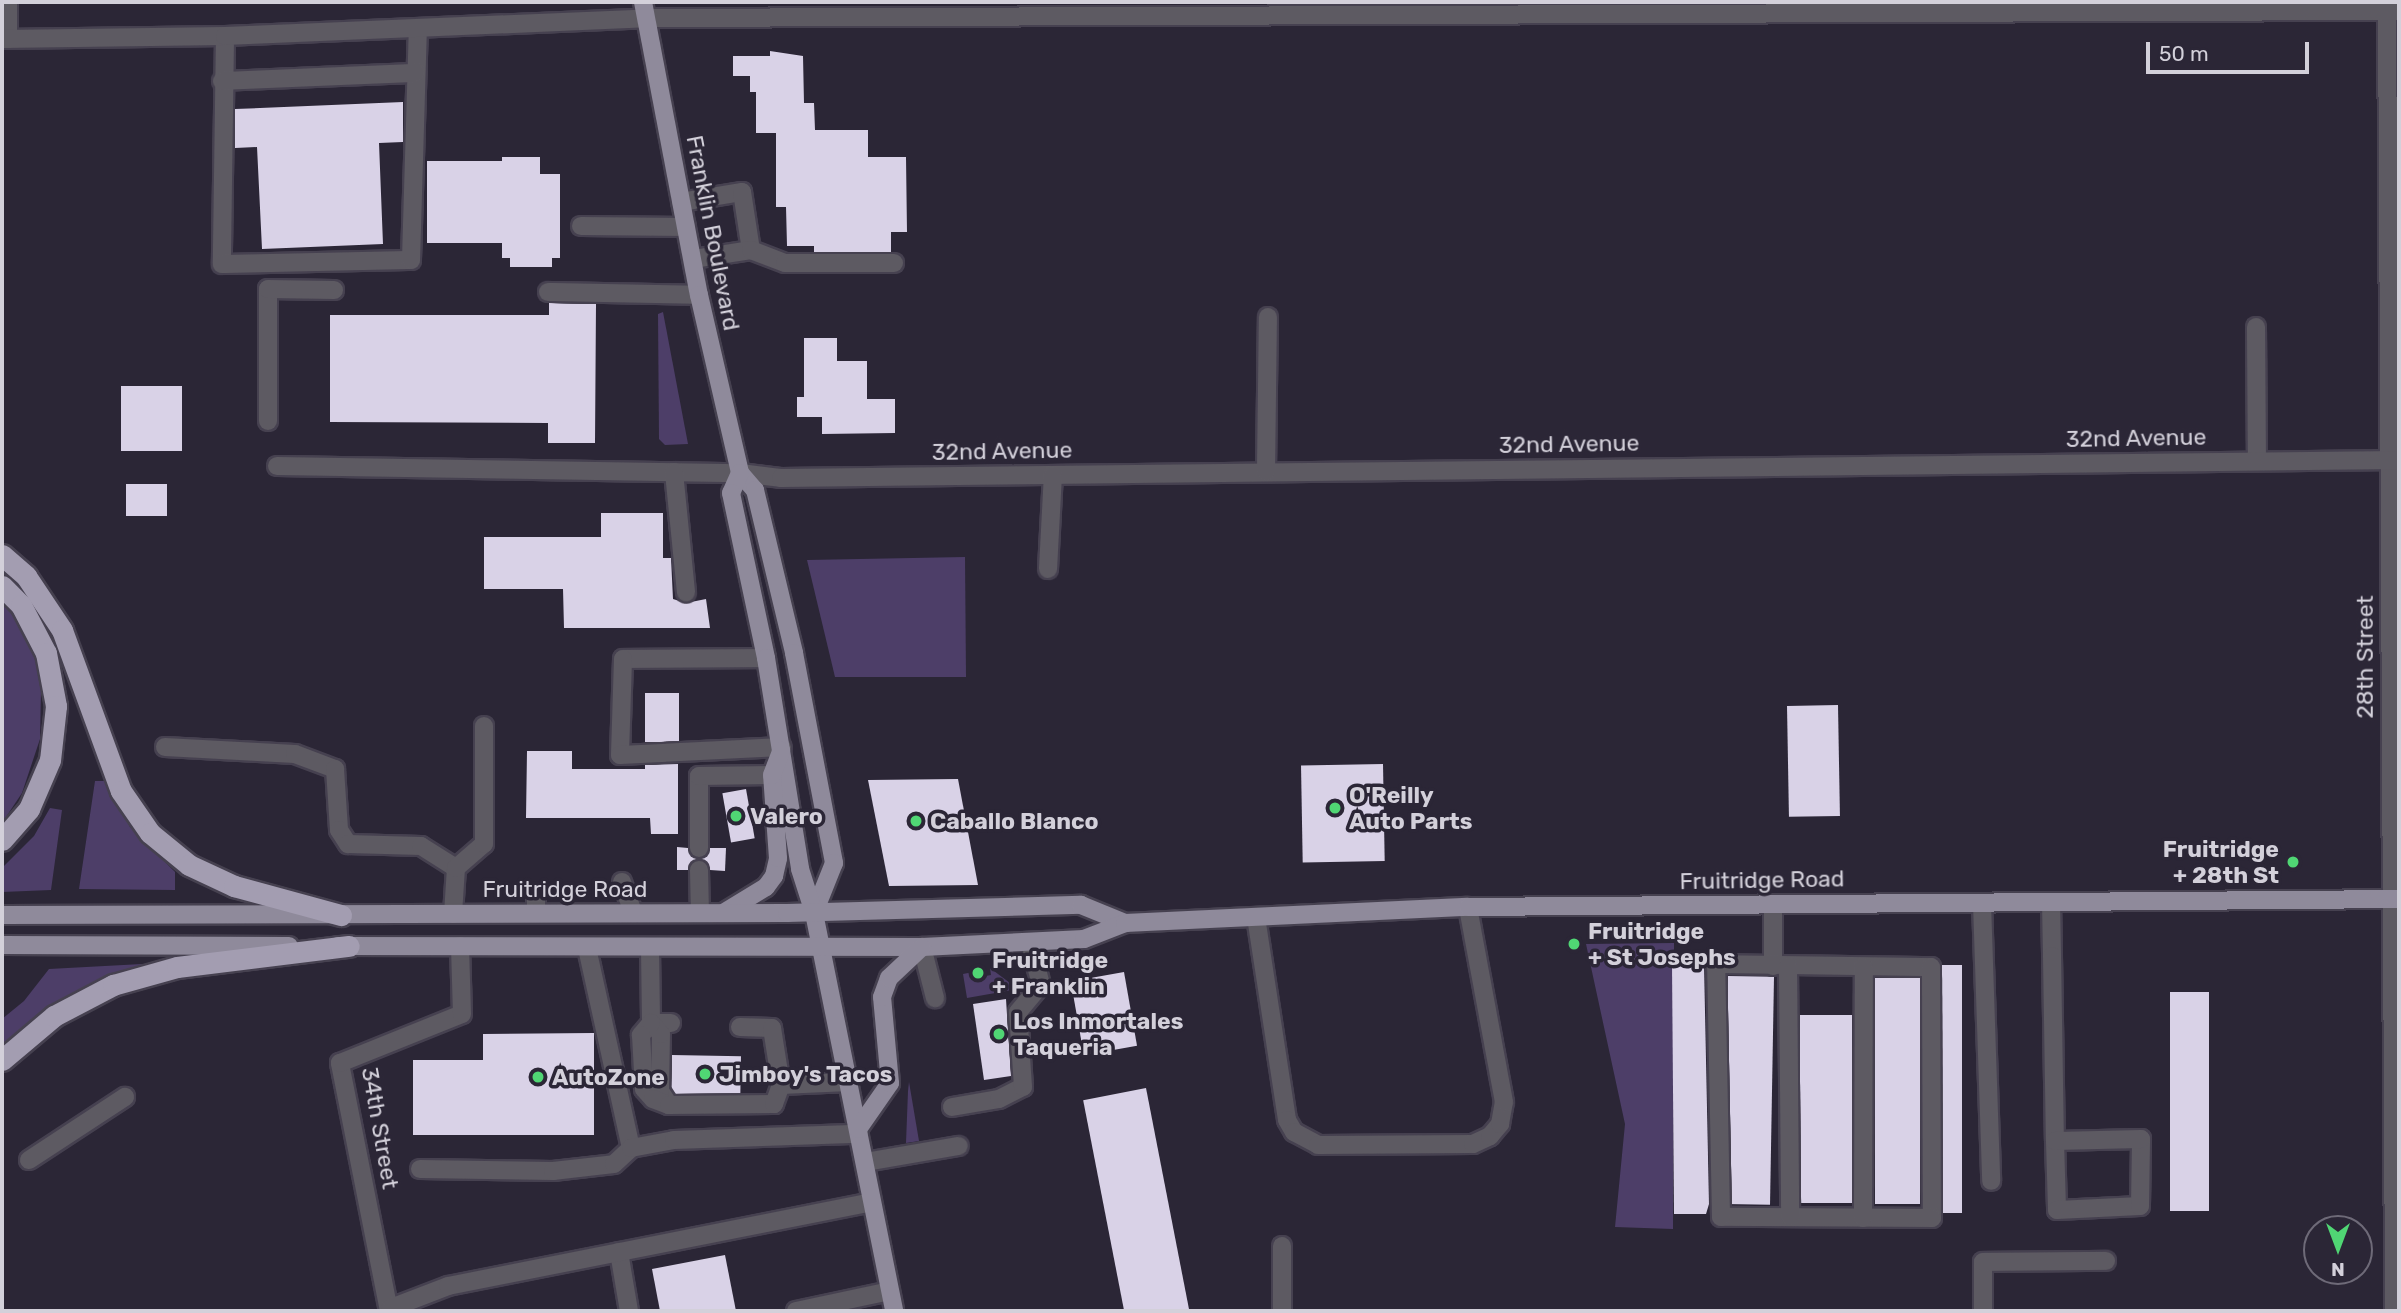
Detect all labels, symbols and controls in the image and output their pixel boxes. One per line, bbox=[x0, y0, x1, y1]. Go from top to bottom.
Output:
scale bar bbox=[2149, 28, 2312, 72]
text: 50 m bbox=[2159, 41, 2209, 66]
street label: Franklin Boulevard bbox=[681, 133, 745, 333]
street label: 32nd Avenue bbox=[2065, 423, 2207, 453]
street label: 32nd Avenue bbox=[1498, 429, 1640, 459]
street label: 32nd Avenue bbox=[931, 436, 1073, 466]
street label: 28th Street bbox=[2351, 595, 2379, 719]
place label: O'Reilly Auto Parts bbox=[1349, 781, 1473, 835]
marker: O'Reilly Auto Parts bbox=[1327, 800, 1343, 816]
place label: Valero bbox=[750, 802, 823, 830]
place label: Caballo Blanco bbox=[930, 807, 1099, 835]
marker: Valero bbox=[728, 808, 744, 824]
marker: Caballo Blanco bbox=[908, 813, 924, 829]
place label: Fruitridge + 28th St bbox=[2163, 835, 2279, 889]
marker: Fruitridge + 28th St bbox=[2285, 854, 2301, 870]
street label: Fruitridge Road bbox=[1679, 865, 1845, 895]
street label: Fruitridge Road bbox=[483, 875, 647, 903]
place label: Fruitridge + St Josephs bbox=[1588, 917, 1736, 971]
marker: Fruitridge + St Josephs bbox=[1566, 936, 1582, 952]
place label: Fruitridge + Franklin bbox=[992, 946, 1108, 1000]
marker: Fruitridge + Franklin bbox=[970, 965, 986, 981]
place label: Los Inmortales Taqueria bbox=[1013, 1007, 1183, 1061]
marker: Los Inmortales Taqueria bbox=[991, 1026, 1007, 1042]
place label: Jimboy's Tacos bbox=[719, 1060, 893, 1088]
place label: AutoZone bbox=[552, 1063, 665, 1091]
street label: 34th Street bbox=[356, 1065, 404, 1191]
marker: Jimboy's Tacos bbox=[697, 1066, 713, 1082]
marker: AutoZone bbox=[530, 1069, 546, 1085]
north arrow bbox=[2303, 1215, 2373, 1285]
text: N bbox=[2331, 1258, 2345, 1281]

